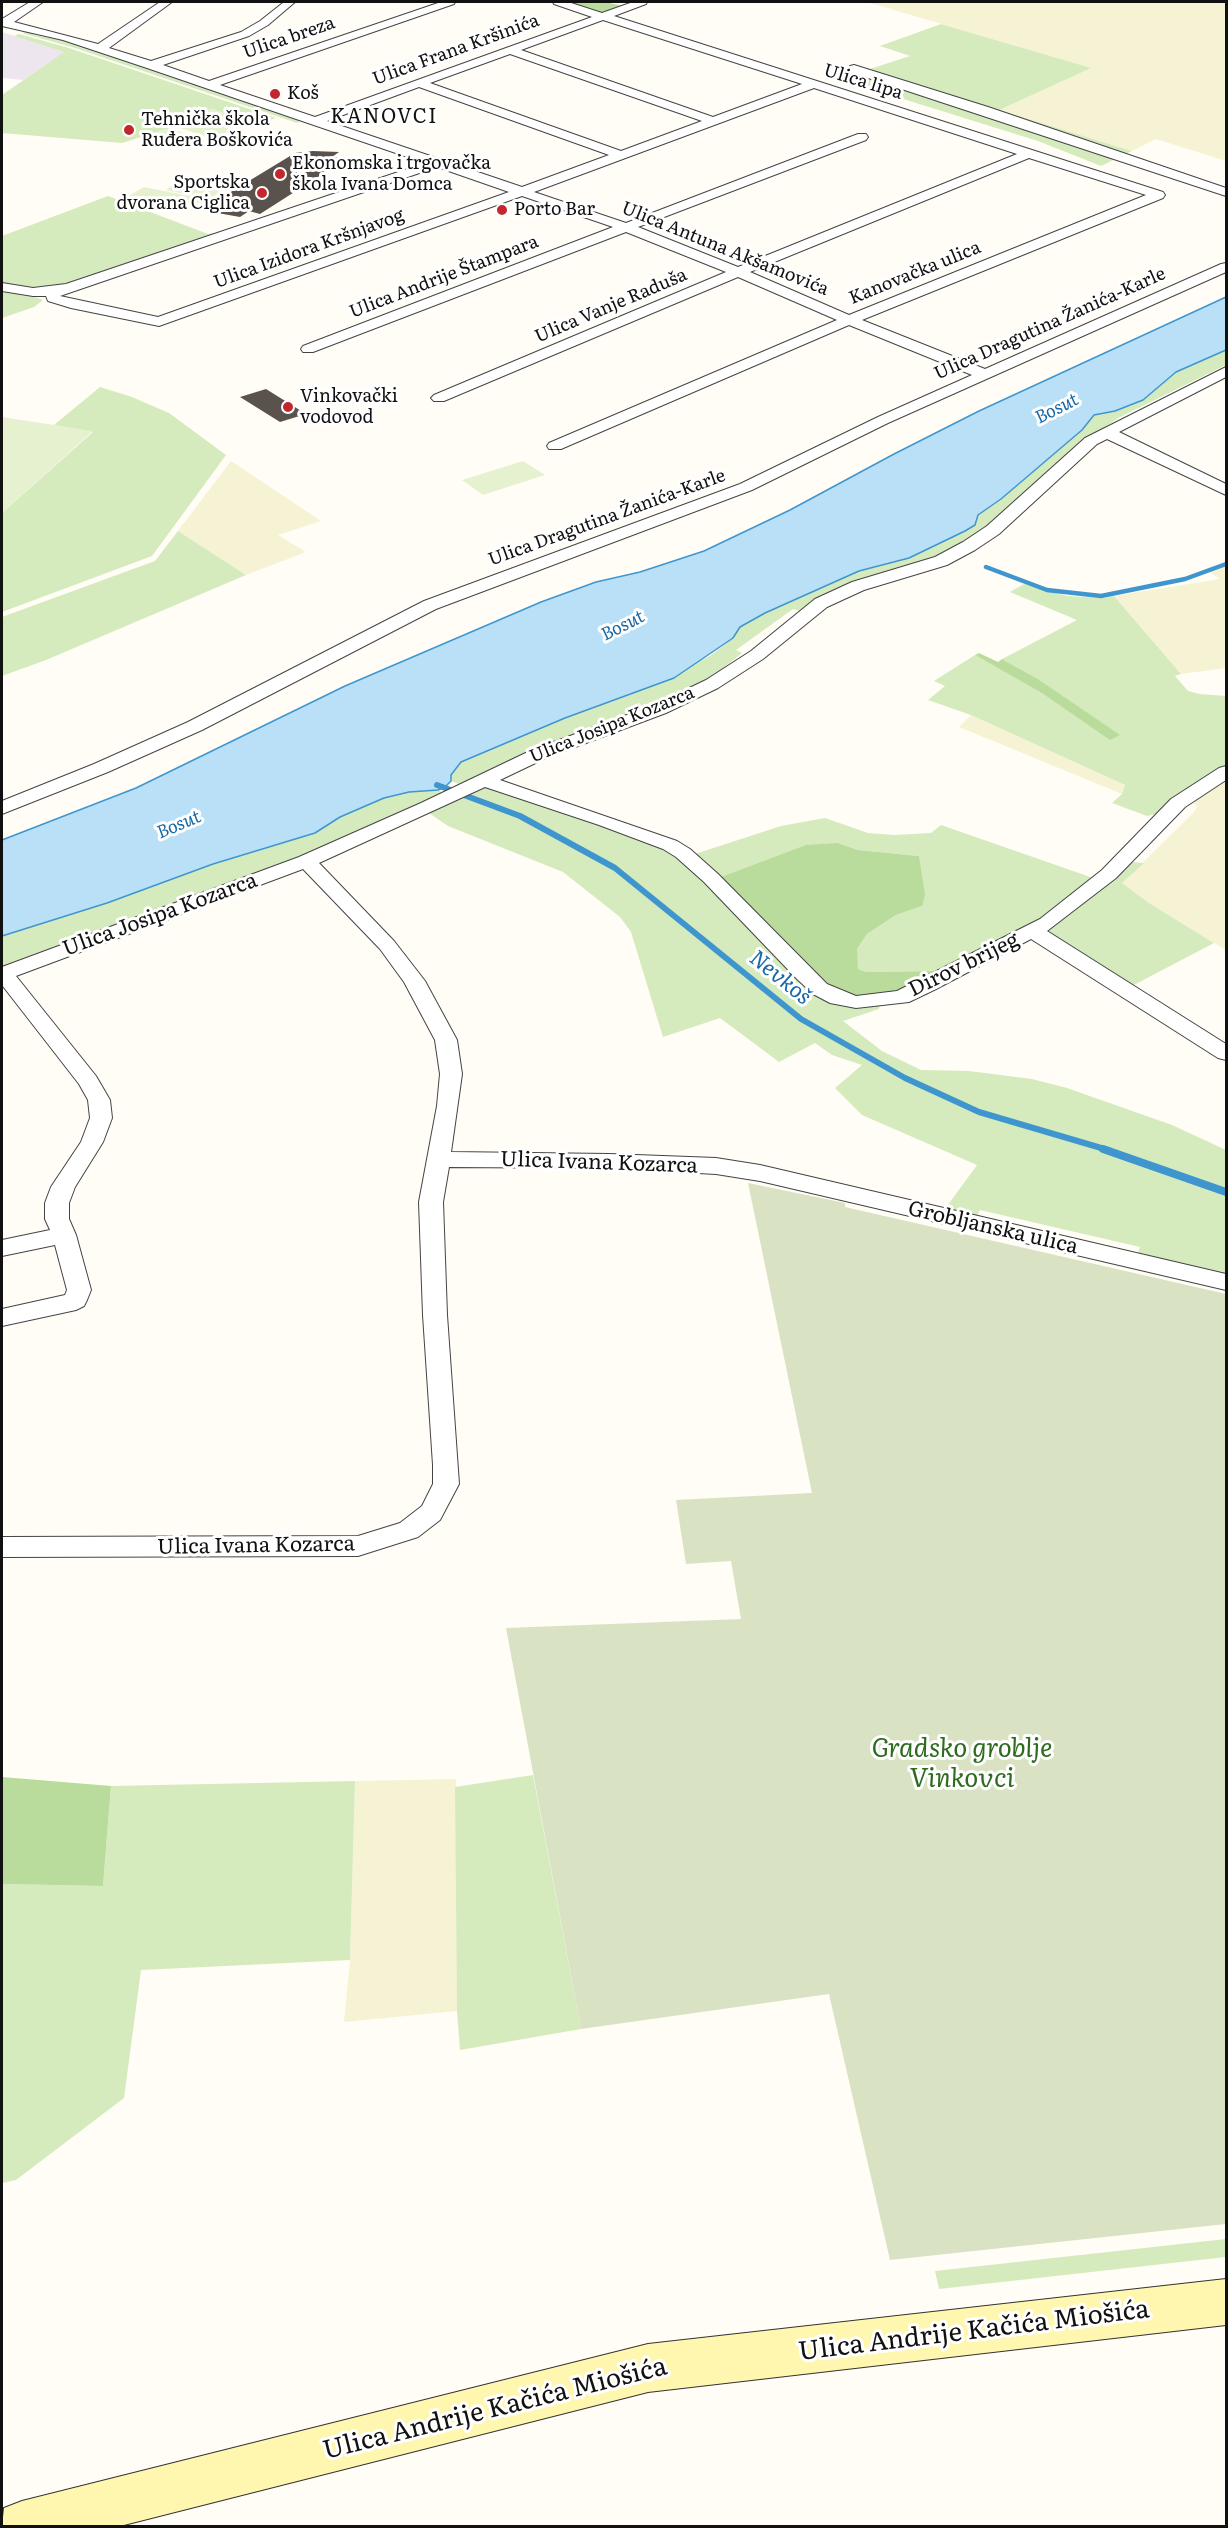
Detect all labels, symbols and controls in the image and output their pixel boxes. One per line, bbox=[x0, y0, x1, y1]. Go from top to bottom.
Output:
street label: Ulica Frana Kršinića bbox=[370, 10, 542, 90]
street label: Ulica breza bbox=[240, 12, 338, 64]
street label: Ulica lipa bbox=[821, 60, 905, 104]
place label: Koš bbox=[287, 83, 319, 105]
marker: Koš bbox=[268, 87, 282, 101]
district label: KANOVCI bbox=[330, 105, 438, 129]
place label: Tehnička škola Ruđera Boškovića bbox=[141, 109, 293, 152]
marker: Tehnička škola Ruđera Boškovića bbox=[122, 123, 136, 137]
place label: Ekonomska i trgovačka škola Ivana Domca bbox=[292, 153, 491, 195]
marker: Ekonomska i trgovačka škola Ivana Domca bbox=[273, 167, 287, 181]
place label: Sportska dvorana Ciglica bbox=[117, 172, 250, 214]
marker: Sportska dvorana Ciglica bbox=[255, 186, 269, 200]
street label: Ulica Antuna Akšamovića bbox=[618, 197, 832, 301]
place label: Porto Bar bbox=[514, 199, 595, 221]
marker: Porto Bar bbox=[495, 203, 509, 217]
street label: Ulica Izidora Kršnjavog bbox=[211, 204, 407, 294]
street label: Ulica Andrije Štampara bbox=[346, 231, 542, 323]
street label: Kanovačka ulica bbox=[846, 237, 984, 309]
street label: Ulica Dragutina Žanića-Karle bbox=[931, 263, 1169, 385]
street label: Ulica Vanje Raduša bbox=[532, 264, 690, 348]
place label: Vinkovački vodovod bbox=[300, 386, 398, 428]
water label: Bosut bbox=[1032, 389, 1082, 429]
marker: Vinkovački vodovod bbox=[281, 400, 295, 414]
street label: Ulica Dragutina Žanića-Karle bbox=[485, 465, 729, 571]
water label: Bosut bbox=[598, 606, 648, 646]
street label: Ulica Josipa Kozarca bbox=[526, 682, 698, 768]
water label: Bosut bbox=[154, 806, 204, 844]
street label: Ulica Josipa Kozarca bbox=[59, 868, 261, 962]
street label: Dirov brijeg bbox=[905, 927, 1023, 1003]
water label: Nevkoš bbox=[744, 945, 816, 1011]
street label: Ulica Ivana Kozarca bbox=[500, 1147, 698, 1179]
street label: Grobljanska ulica bbox=[905, 1196, 1081, 1260]
street label: Ulica Ivana Kozarca bbox=[157, 1532, 355, 1560]
park label: Gradsko groblje Vinkovci bbox=[872, 1733, 1052, 1794]
street label: Ulica Andrije Kačića Miošića bbox=[797, 2294, 1151, 2368]
street label: Ulica Andrije Kačića Miošića bbox=[320, 2351, 670, 2467]

